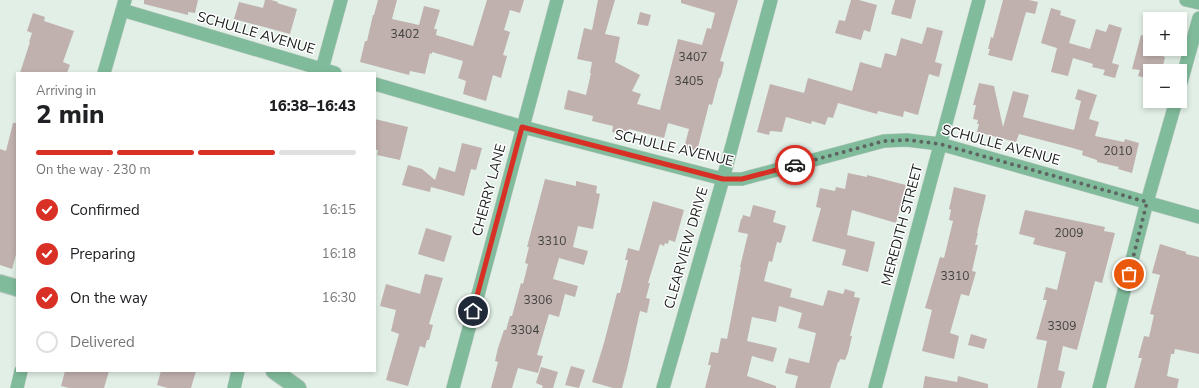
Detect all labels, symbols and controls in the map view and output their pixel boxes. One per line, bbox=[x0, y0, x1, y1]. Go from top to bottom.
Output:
street label: SCHULLE AVENUE bbox=[195, 7, 317, 59]
map controls bbox=[1143, 12, 1187, 108]
button: + bbox=[1143, 12, 1187, 56]
house number: 3402 bbox=[391, 26, 419, 42]
house number: 3407 bbox=[679, 49, 707, 65]
button: − bbox=[1143, 64, 1187, 108]
house number: 3405 bbox=[675, 73, 703, 89]
text: Arriving in bbox=[36, 82, 96, 100]
text: 16:38–16:43 bbox=[269, 96, 356, 116]
text: 2 min bbox=[36, 97, 104, 132]
street label: SCHULLE AVENUE bbox=[940, 120, 1062, 170]
street label: SCHULLE AVENUE bbox=[613, 125, 735, 171]
street label: CHERRY LANE bbox=[468, 142, 510, 238]
house number: 2010 bbox=[1104, 143, 1132, 159]
courier bbox=[775, 145, 815, 185]
icon: car bbox=[784, 154, 806, 176]
text: On the way · 230 m bbox=[36, 161, 151, 179]
street label: MEREDITH STREET bbox=[877, 162, 928, 288]
street label: CLEARVIEW DRIVE bbox=[660, 185, 712, 311]
icon: check bbox=[36, 199, 58, 221]
text: Confirmed bbox=[70, 200, 140, 220]
text: 16:15 bbox=[322, 201, 356, 219]
house number: 2009 bbox=[1055, 225, 1083, 241]
house number: 3310 bbox=[538, 233, 566, 249]
icon: check bbox=[36, 243, 58, 265]
text: Preparing bbox=[70, 244, 135, 264]
text: 16:18 bbox=[322, 245, 356, 263]
pin bbox=[1112, 257, 1146, 291]
icon: bag bbox=[1118, 263, 1140, 285]
house number: 3310 bbox=[941, 268, 969, 284]
icon: check bbox=[36, 287, 58, 309]
text: On the way bbox=[70, 288, 148, 308]
text: 16:30 bbox=[322, 289, 356, 307]
house number: 3306 bbox=[524, 292, 552, 308]
pin bbox=[456, 294, 490, 328]
icon: home bbox=[462, 300, 484, 322]
house number: 3309 bbox=[1048, 318, 1076, 334]
house number: 3304 bbox=[511, 322, 539, 338]
text: Delivered bbox=[70, 332, 135, 352]

